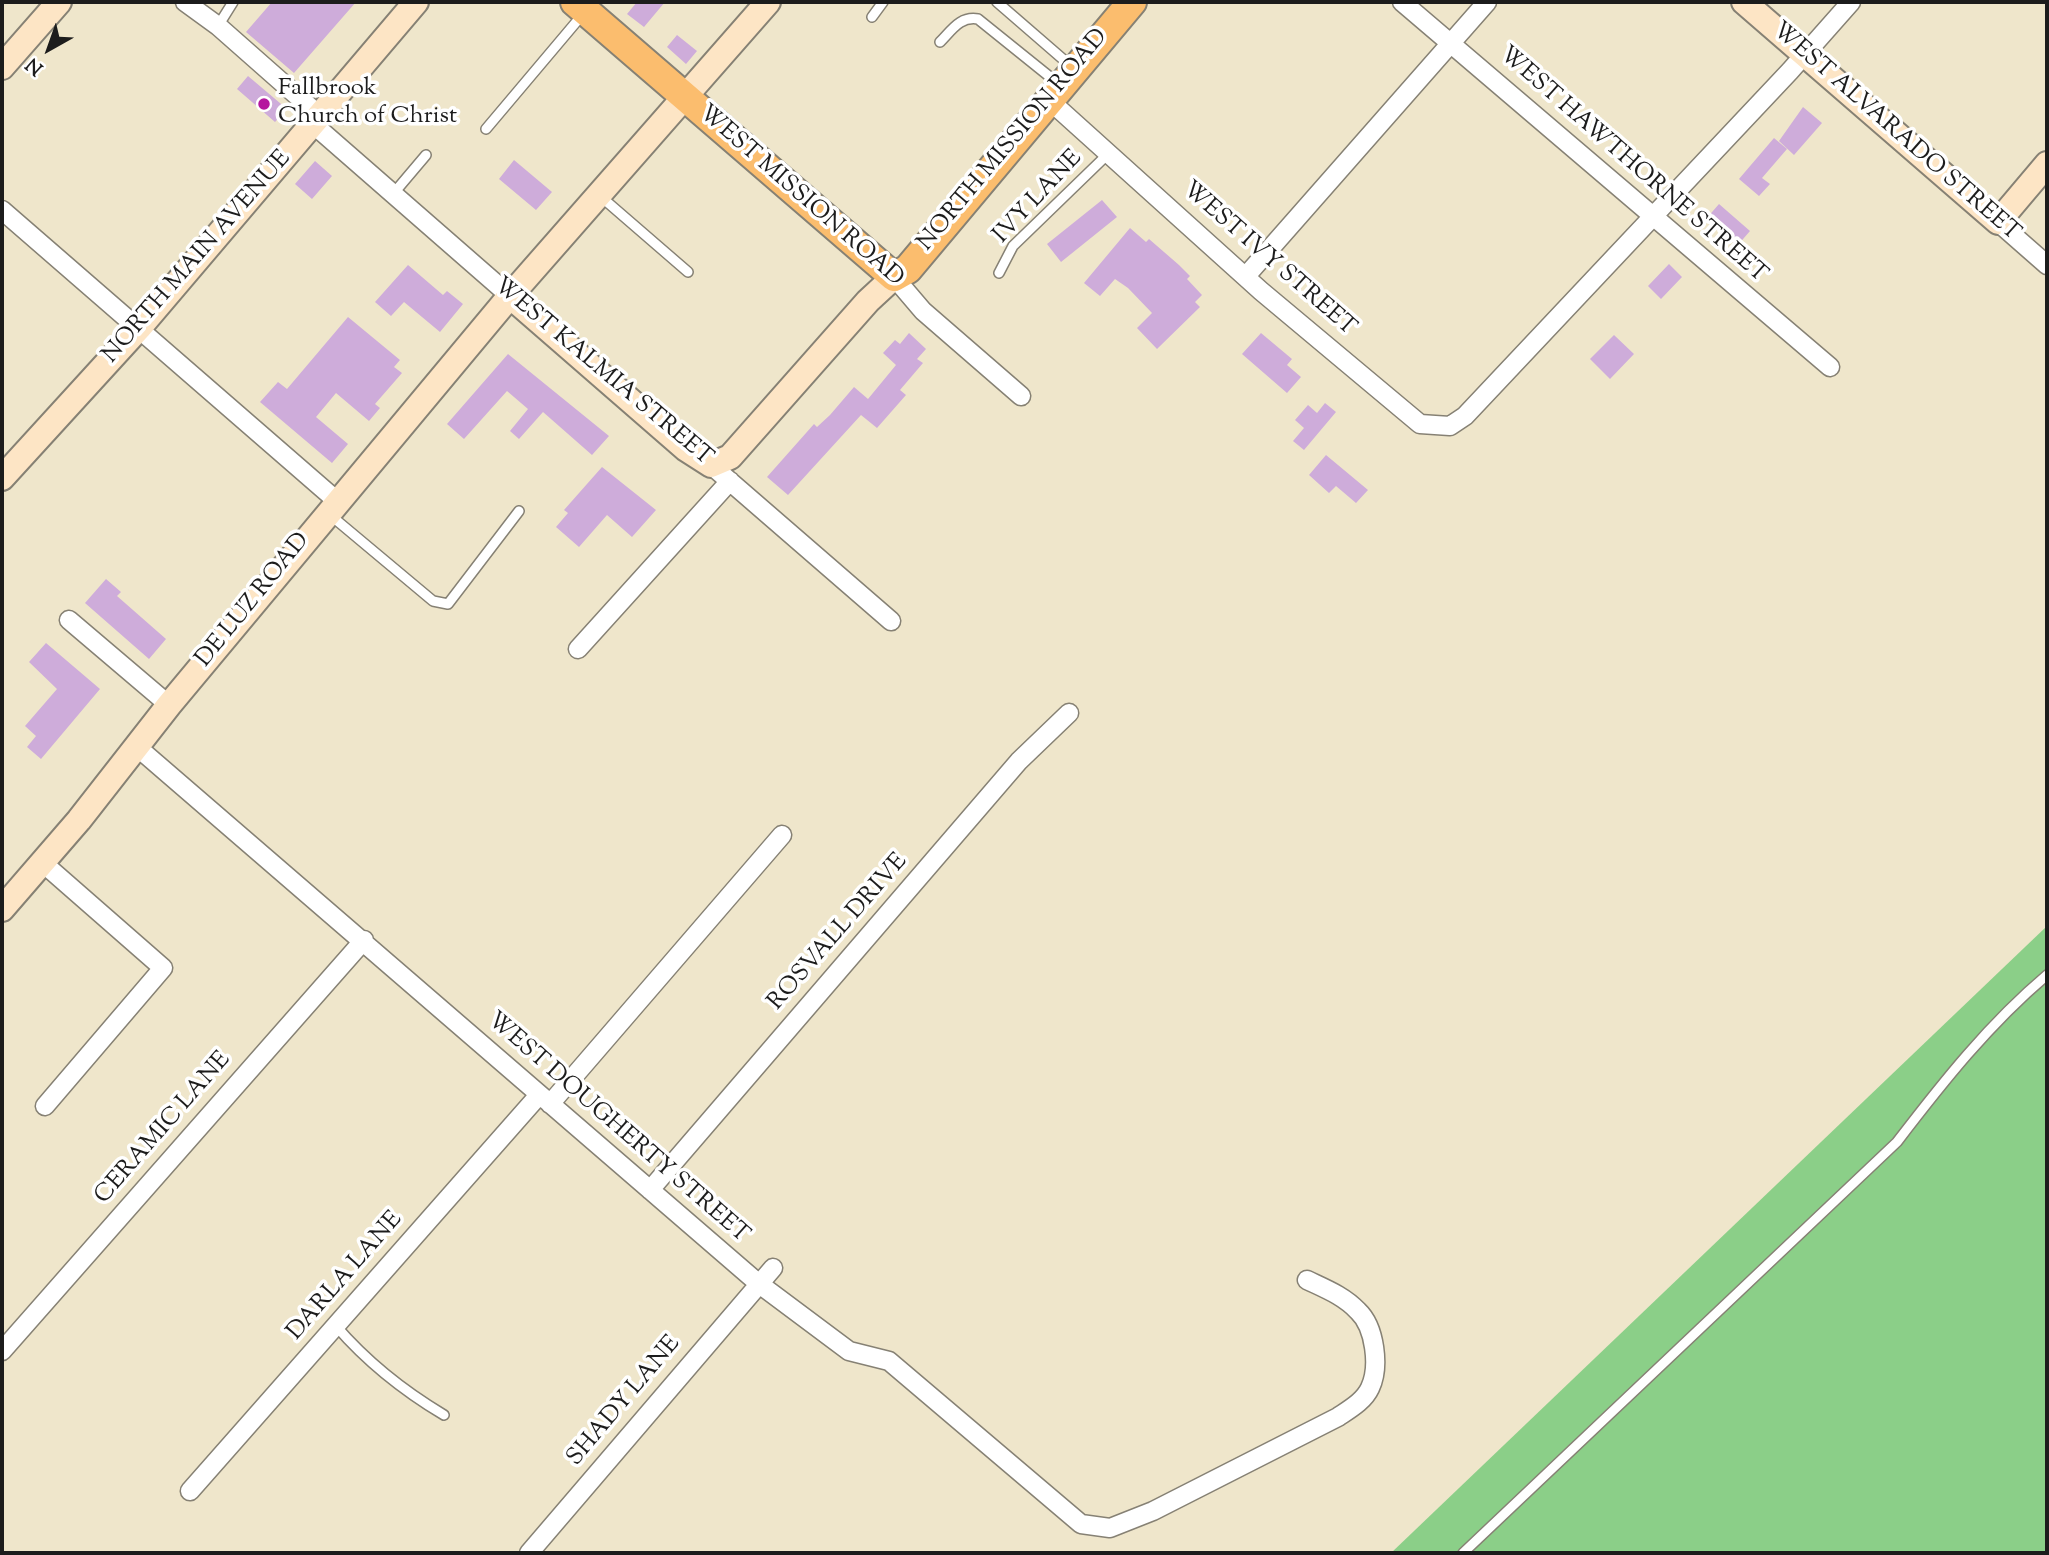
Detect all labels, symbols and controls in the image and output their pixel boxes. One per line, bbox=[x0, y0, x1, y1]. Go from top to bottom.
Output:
north arrow bbox=[14, 14, 84, 84]
street label: WEST ALVARADO STREET bbox=[1765, 17, 2025, 249]
street label: NORTH MISSION ROAD bbox=[913, 24, 1115, 258]
street label: WEST HAWTHORNE STREET bbox=[1492, 42, 1772, 290]
text: N bbox=[21, 50, 50, 81]
place label: Fallbrook Church of Christ bbox=[278, 76, 457, 132]
marker: Fallbrook Church of Christ bbox=[256, 96, 272, 112]
street label: WEST MISSION ROAD bbox=[691, 100, 909, 294]
street label: IVY LANE bbox=[989, 145, 1089, 251]
street label: NORTH MAIN AVENUE bbox=[98, 146, 298, 370]
street label: WEST IVY STREET bbox=[1175, 177, 1361, 343]
street label: WEST KALMIA STREET bbox=[486, 273, 718, 473]
street label: DE LUZ ROAD bbox=[191, 528, 317, 674]
street label: ROSVALL DRIVE bbox=[763, 849, 915, 1017]
street label: WEST DOUGHERTY STREET bbox=[480, 1007, 754, 1251]
street label: CERAMIC LANE bbox=[90, 1047, 238, 1211]
street label: DARLA LANE bbox=[282, 1207, 410, 1347]
street label: SHADY LANE bbox=[562, 1331, 688, 1473]

